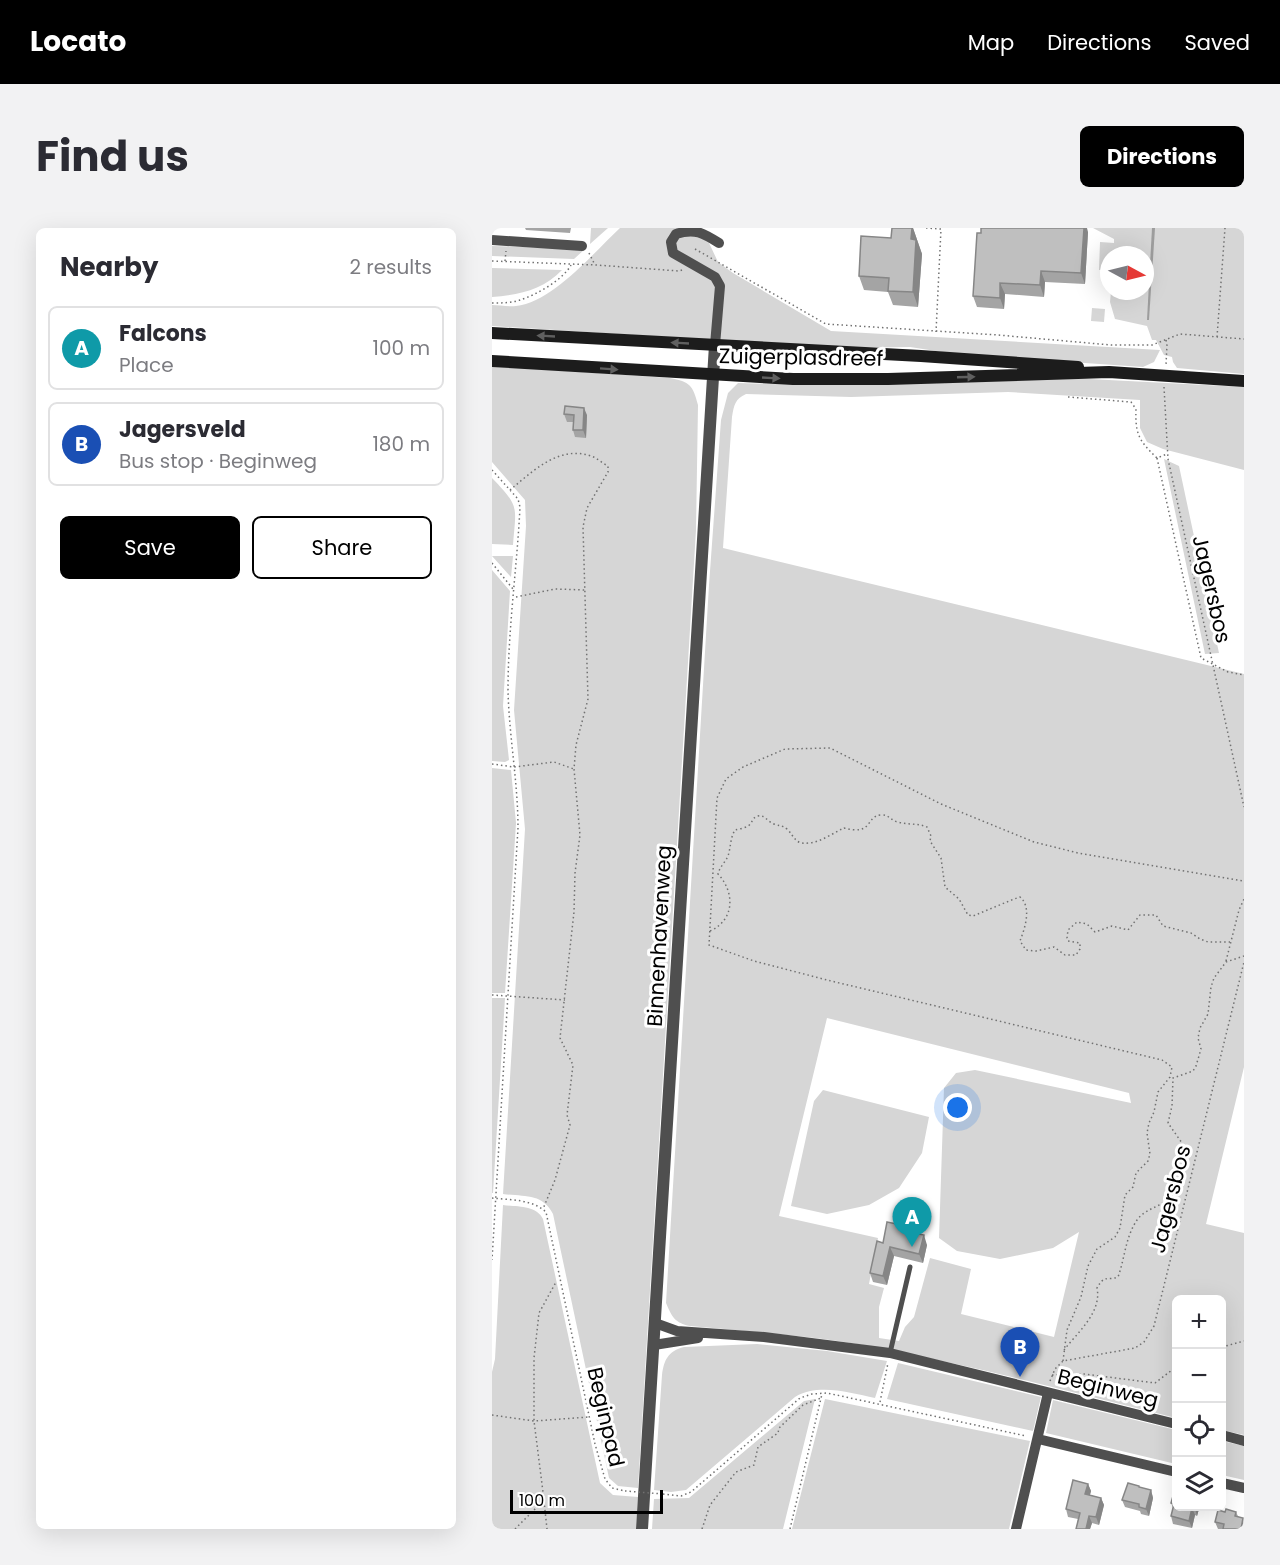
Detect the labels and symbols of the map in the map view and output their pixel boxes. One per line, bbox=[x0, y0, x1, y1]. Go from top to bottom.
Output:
north arrow bbox=[1100, 246, 1154, 300]
one-way arrow bbox=[536, 331, 555, 340]
one-way arrow bbox=[671, 339, 690, 348]
street label: Zuigerplasdreef bbox=[719, 341, 884, 373]
one-way arrow bbox=[599, 364, 618, 373]
one-way arrow bbox=[956, 372, 975, 381]
one-way arrow bbox=[761, 374, 780, 383]
street label: Jagersbos bbox=[1186, 532, 1238, 646]
street label: Binnenhavenweg bbox=[640, 845, 678, 1027]
your location bbox=[943, 1093, 972, 1122]
street label: Jagersbos bbox=[1143, 1142, 1197, 1256]
pin: A bbox=[892, 1198, 932, 1247]
pin: B bbox=[1000, 1328, 1040, 1377]
street label: Beginweg bbox=[1054, 1361, 1162, 1415]
street label: Beginpad bbox=[580, 1364, 632, 1470]
scale bar bbox=[510, 1487, 663, 1514]

